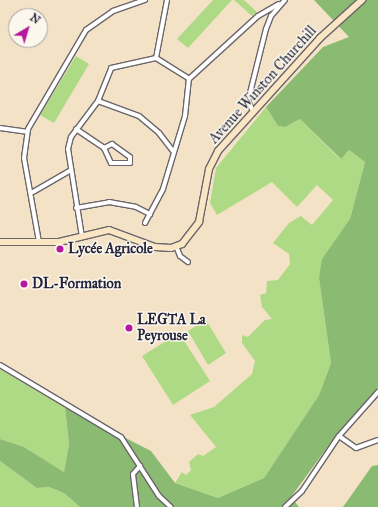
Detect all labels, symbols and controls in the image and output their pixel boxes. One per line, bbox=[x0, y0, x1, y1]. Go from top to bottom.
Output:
north arrow bbox=[8, 8, 48, 48]
text: N bbox=[27, 11, 43, 27]
street label: Avenue Winston Churchill bbox=[206, 23, 320, 147]
place label: Lycée Agricole bbox=[68, 241, 153, 257]
marker: Lycée Agricole bbox=[55, 244, 65, 254]
place label: DL-Formation bbox=[32, 276, 121, 292]
marker: DL-Formation bbox=[19, 279, 29, 289]
place label: LEGTA La Peyrouse bbox=[137, 312, 206, 344]
marker: LEGTA La Peyrouse bbox=[124, 323, 134, 333]

